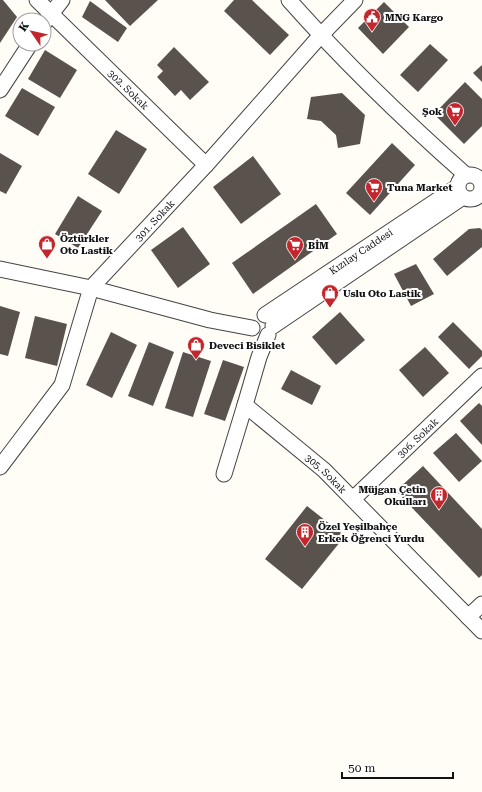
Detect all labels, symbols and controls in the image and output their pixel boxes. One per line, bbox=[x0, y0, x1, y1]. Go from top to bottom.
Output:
public building icon: MNG Kargo bbox=[362, 7, 382, 32]
north arrow bbox=[12, 12, 52, 52]
place label: MNG Kargo bbox=[385, 12, 444, 23]
text: K bbox=[16, 19, 32, 34]
street label: 302. Sokak bbox=[106, 67, 152, 112]
supermarket icon: Şok bbox=[445, 101, 465, 126]
place label: Şok bbox=[422, 106, 442, 117]
supermarket icon: Tuna Market bbox=[364, 177, 384, 202]
place label: Tuna Market bbox=[387, 182, 453, 193]
street label: 301. Sokak bbox=[133, 197, 177, 243]
street label: Kızılay Caddesi bbox=[327, 226, 394, 276]
place label: Öztürkler Oto Lastik bbox=[60, 233, 113, 256]
shop icon: Öztürkler Oto Lastik bbox=[37, 234, 57, 259]
supermarket icon: BİM bbox=[285, 235, 305, 260]
place label: BİM bbox=[308, 240, 329, 251]
shop icon: Uslu Oto Lastik bbox=[320, 283, 340, 308]
place label: Uslu Oto Lastik bbox=[343, 288, 421, 299]
shop icon: Deveci Bisiklet bbox=[186, 335, 206, 360]
place label: Deveci Bisiklet bbox=[209, 340, 285, 351]
street label: 306. Sokak bbox=[395, 415, 441, 460]
street label: 305. Sokak bbox=[303, 452, 349, 496]
place label: Müjgan Çetin Okulları bbox=[358, 484, 427, 507]
building icon: Müjgan Çetin Okulları bbox=[429, 485, 449, 510]
place label: Özel Yeşilbahçe Erkek Öğrenci Yurdu bbox=[318, 521, 425, 544]
building icon: Özel Yeşilbahçe Erkek Öğrenci Yurdu bbox=[295, 522, 315, 547]
scale bar bbox=[342, 754, 453, 780]
text: 50 m bbox=[348, 761, 375, 775]

